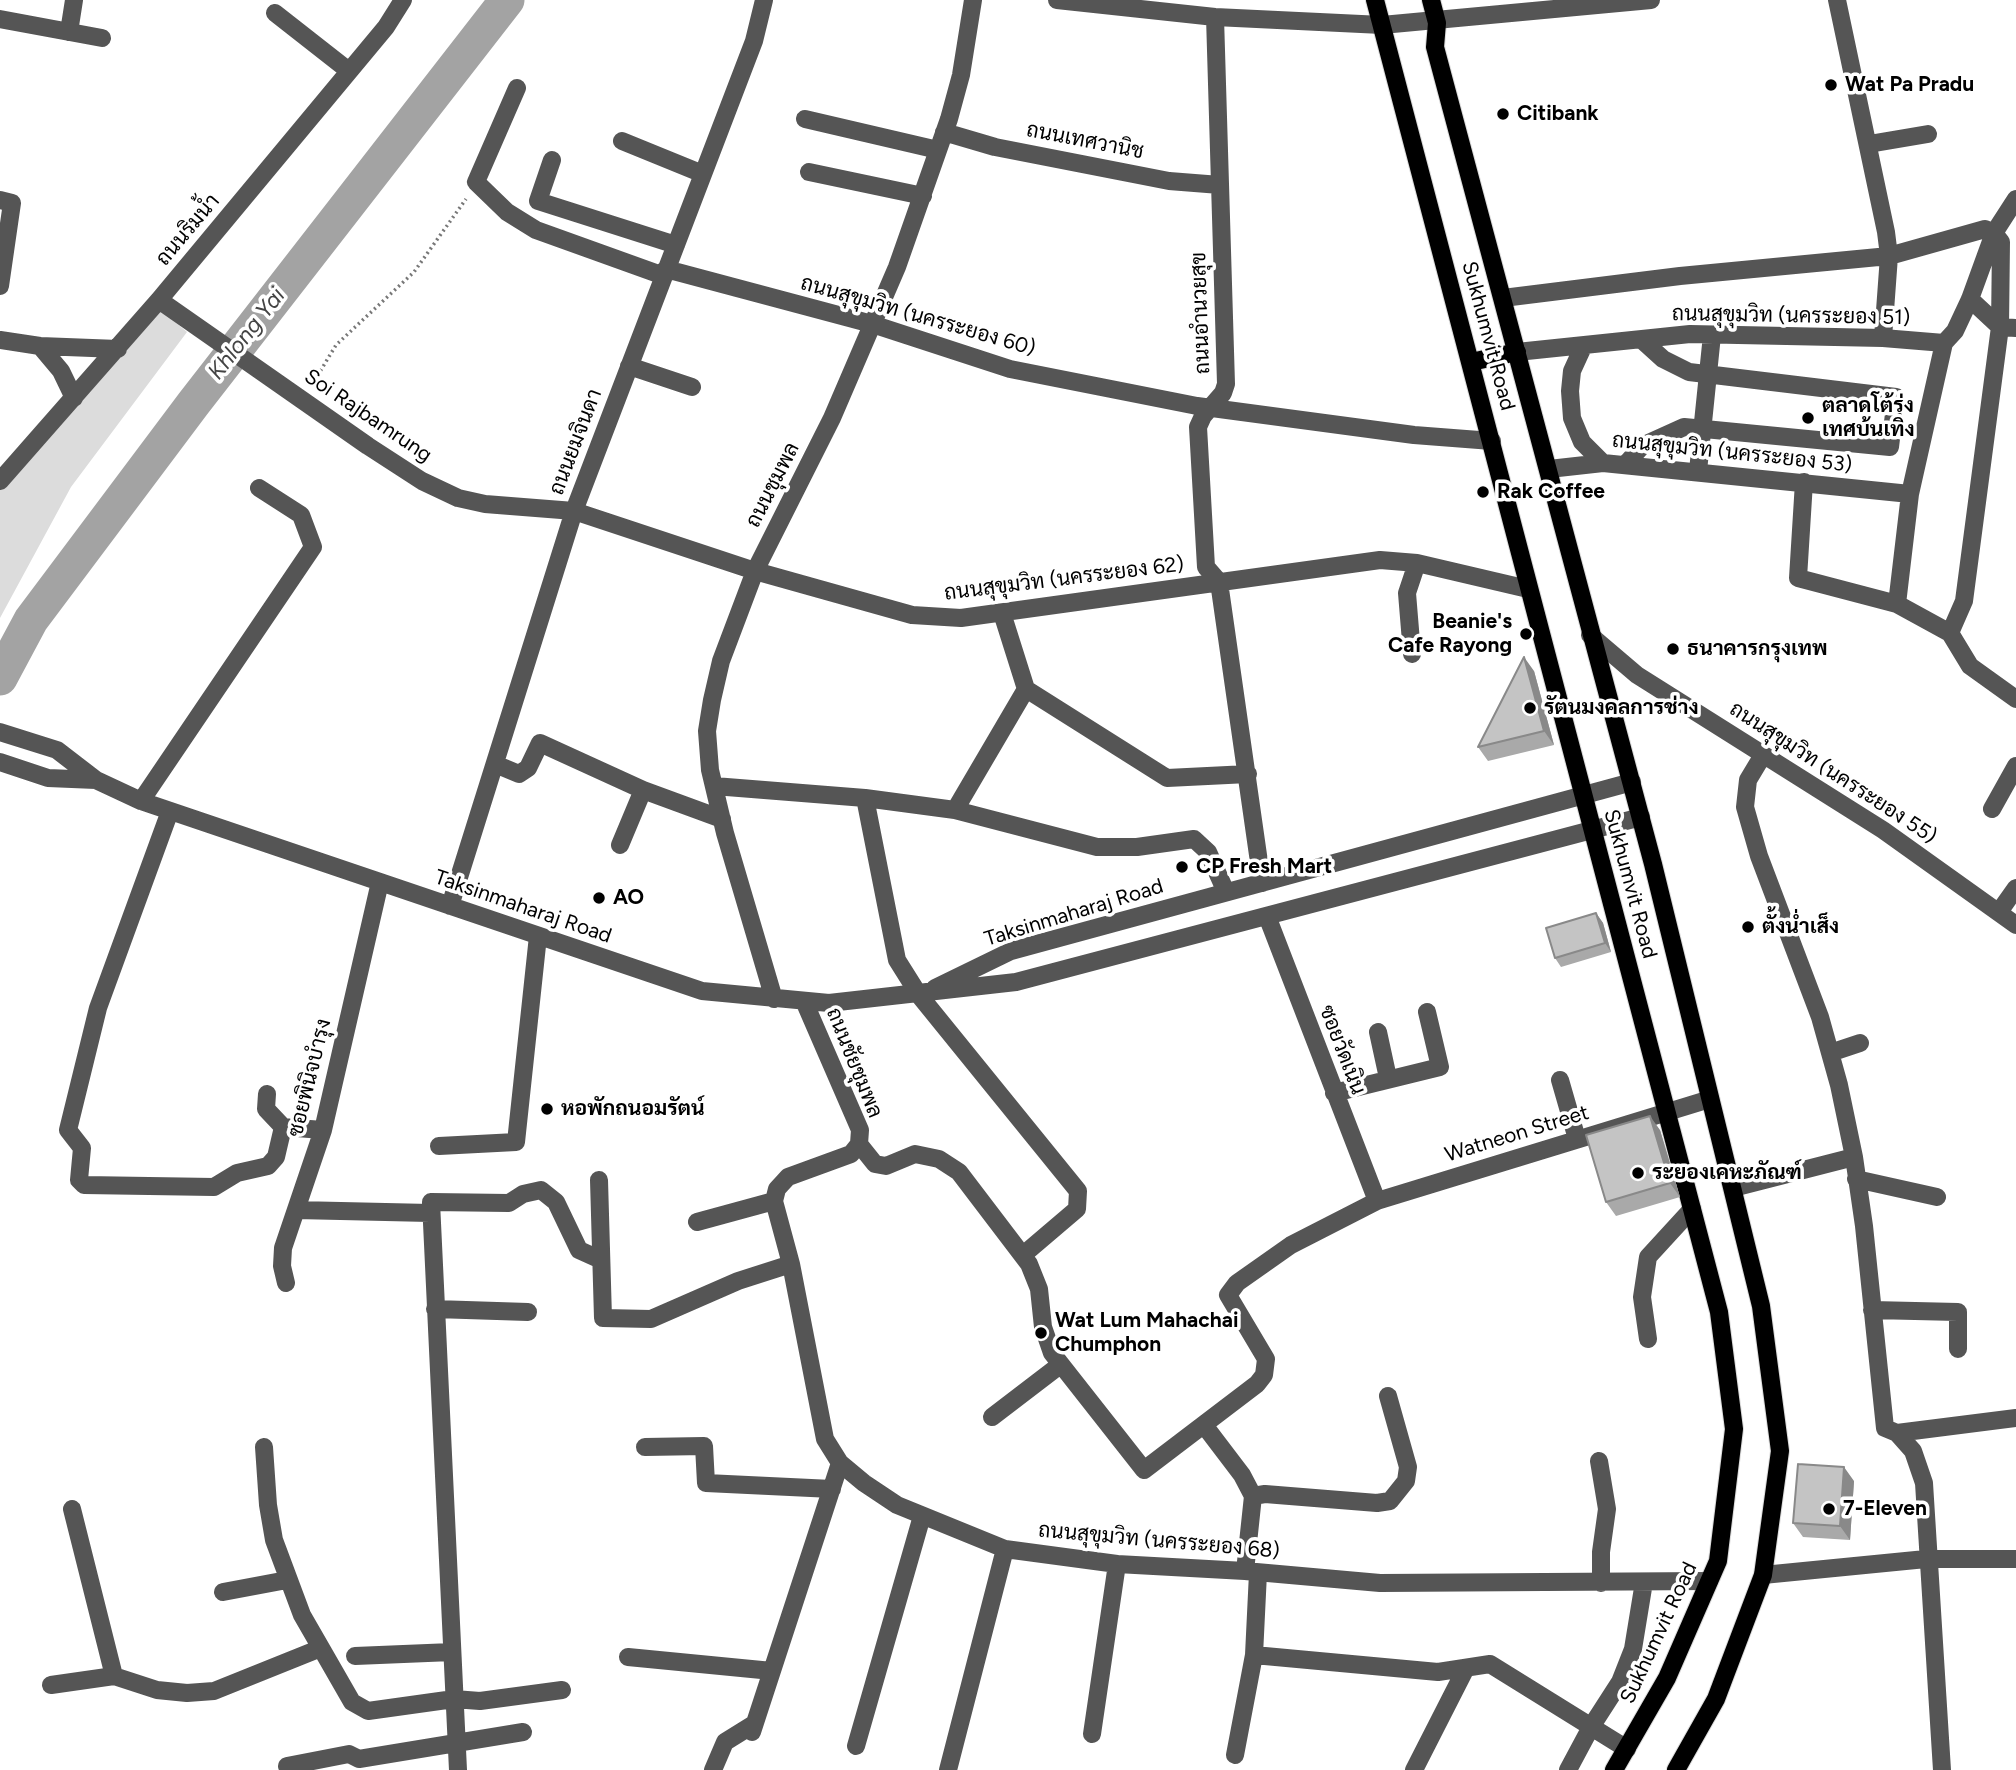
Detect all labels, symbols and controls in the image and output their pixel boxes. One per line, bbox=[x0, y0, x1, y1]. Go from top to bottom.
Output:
place label: Wat Pa Pradu bbox=[1845, 72, 1974, 98]
marker: Wat Pa Pradu bbox=[1823, 77, 1839, 93]
place label: Citibank bbox=[1517, 101, 1599, 127]
marker: Citibank bbox=[1495, 106, 1511, 122]
street label: ถนนเทศวานิช bbox=[1024, 117, 1146, 165]
street label: ถนนริมน้ำ bbox=[151, 189, 225, 271]
street label: ถนนอำนวยสุข bbox=[1186, 251, 1216, 375]
street label: Sukhumvit Road bbox=[1456, 259, 1520, 413]
street label: ถนนสุขุมวิท (นครระยอง 60) bbox=[798, 270, 1038, 362]
water label: Khlong Yai bbox=[203, 283, 291, 385]
street label: ถนนสุขุมวิท (นครระยอง 51) bbox=[1672, 301, 1910, 331]
street label: Soi Rajbamrung bbox=[299, 364, 437, 468]
street label: ถนนยมจินดา bbox=[544, 385, 608, 499]
place label: ตลาดโต้รุ่ง เทศบ้นเทิง bbox=[1822, 393, 1915, 443]
marker: ตลาดโต้รุ่ง เทศบ้นเทิง bbox=[1800, 410, 1816, 426]
street label: ถนนสุขุมวิท (นครระยอง 53) bbox=[1611, 428, 1853, 478]
street label: ถนนชุมพล bbox=[741, 438, 805, 532]
place label: Rak Coffee bbox=[1497, 479, 1605, 505]
marker: Rak Coffee bbox=[1475, 484, 1491, 500]
street label: ถนนสุขุมวิท (นครระยอง 62) bbox=[943, 552, 1185, 606]
place label: Beanie's Cafe Rayong bbox=[1388, 609, 1512, 659]
marker: Beanie's Cafe Rayong bbox=[1518, 626, 1534, 642]
place label: ธนาคารกรุงเทพ bbox=[1687, 636, 1828, 662]
marker: ธนาคารกรุงเทพ bbox=[1665, 641, 1681, 657]
place label: รัตนมงคลการช่าง bbox=[1544, 695, 1699, 721]
street label: ถนนสุขุมวิท (นครระยอง 55) bbox=[1725, 697, 1941, 849]
marker: รัตนมงคลการช่าง bbox=[1522, 700, 1538, 716]
street label: Sukhumvit Road bbox=[1598, 807, 1662, 961]
place label: CP Fresh Mart bbox=[1196, 854, 1332, 880]
marker: CP Fresh Mart bbox=[1174, 859, 1190, 875]
street label: Taksinmaharaj Road bbox=[431, 865, 615, 949]
street label: Taksinmaharaj Road bbox=[982, 874, 1166, 952]
place label: AO bbox=[613, 885, 644, 911]
marker: AO bbox=[591, 890, 607, 906]
place label: ตั้งน่ำเส็ง bbox=[1762, 914, 1839, 940]
marker: ตั้งน่ำเส็ง bbox=[1740, 919, 1756, 935]
street label: ซอยวัดเนิน bbox=[1313, 1002, 1371, 1098]
street label: ถนนชัยชุมพล bbox=[820, 1004, 888, 1122]
street label: ซอยพินิจบำรุง bbox=[283, 1016, 337, 1140]
place label: หอพักถนอมรัตน์ bbox=[561, 1096, 705, 1122]
street label: Watneon Street bbox=[1442, 1100, 1592, 1168]
marker: หอพักถนอมรัตน์ bbox=[539, 1101, 555, 1117]
place label: ระยองเคหะภัณฑ์ bbox=[1652, 1160, 1802, 1186]
marker: ระยองเคหะภัณฑ์ bbox=[1630, 1165, 1646, 1181]
place label: Wat Lum Mahachai Chumphon bbox=[1055, 1308, 1238, 1358]
marker: Wat Lum Mahachai Chumphon bbox=[1033, 1325, 1049, 1341]
place label: 7-Eleven bbox=[1843, 1496, 1927, 1522]
marker: 7-Eleven bbox=[1821, 1501, 1837, 1517]
street label: ถนนสุขุมวิท (นครระยอง 68) bbox=[1037, 1518, 1281, 1564]
street label: Sukhumvit Road bbox=[1615, 1558, 1703, 1708]

